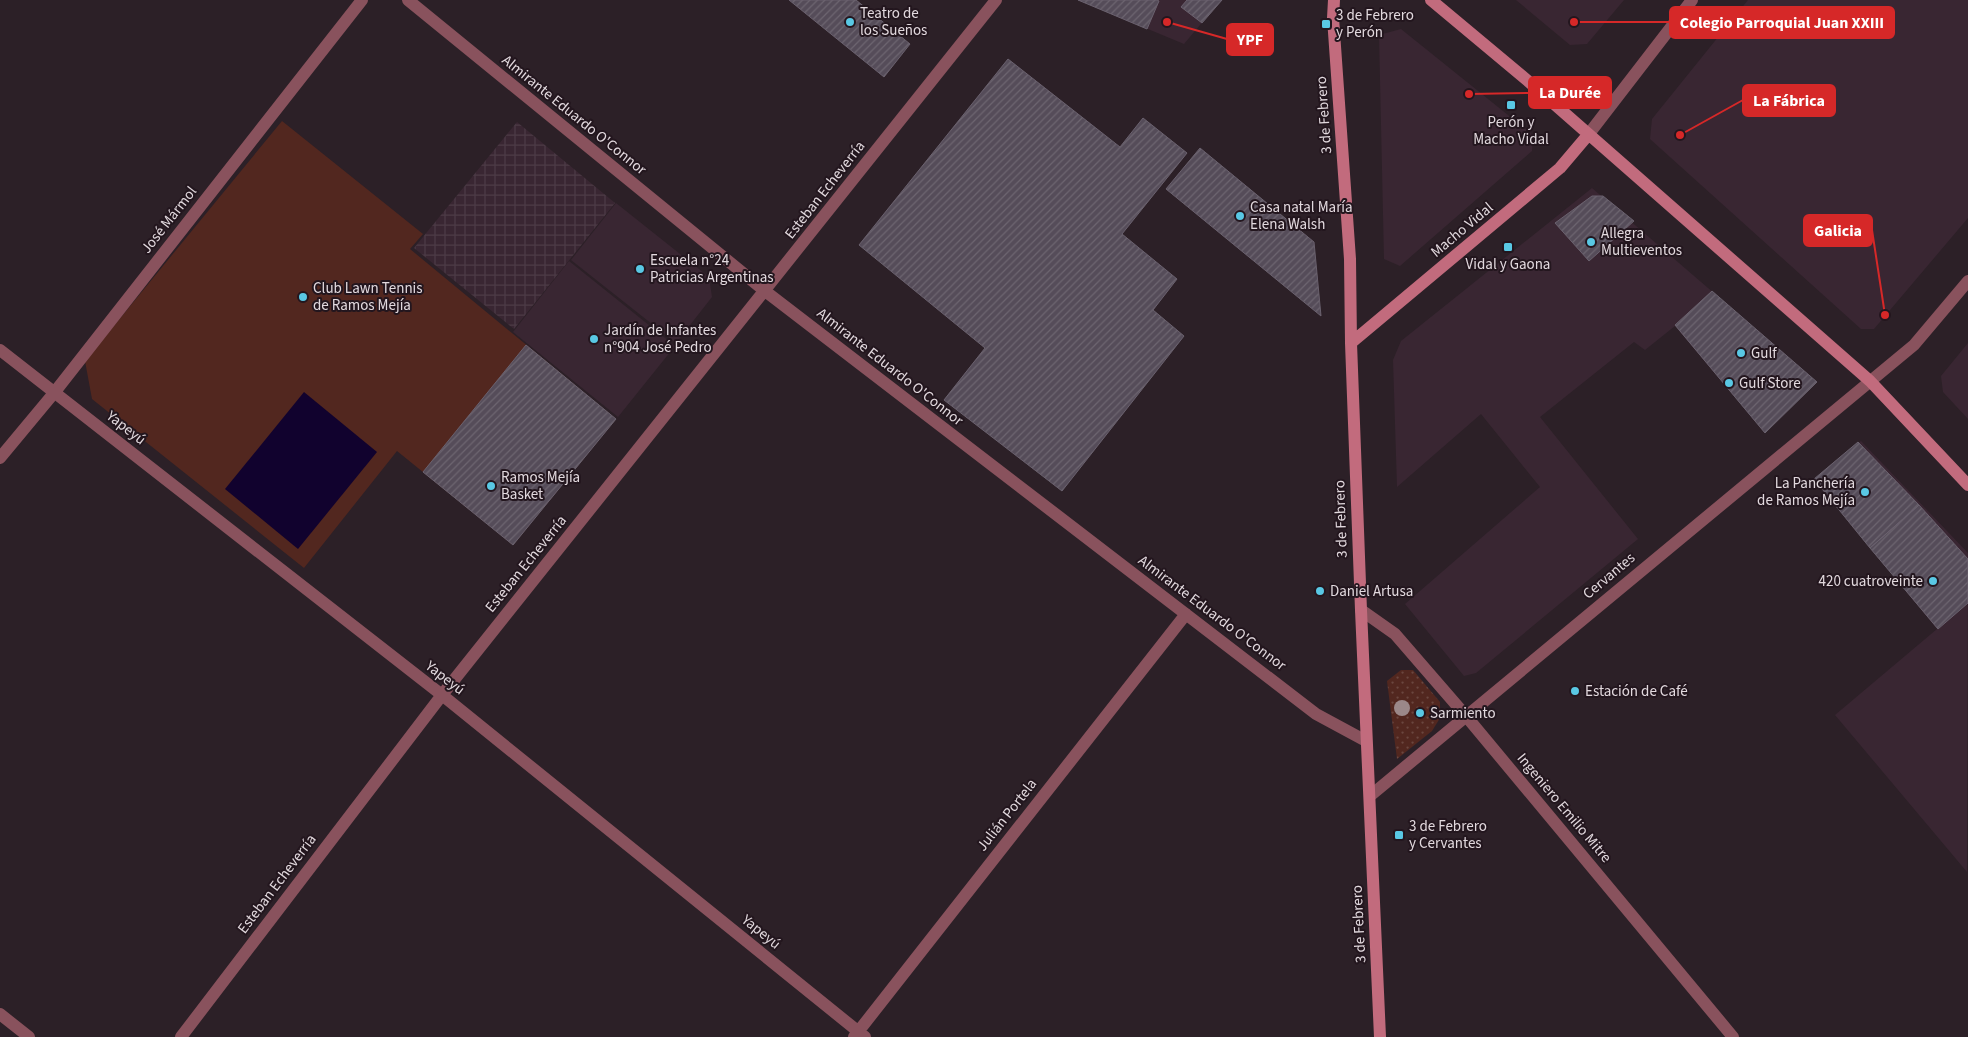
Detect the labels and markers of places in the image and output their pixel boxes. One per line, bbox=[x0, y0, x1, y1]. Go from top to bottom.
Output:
place label: Teatro de los Sueños bbox=[860, 3, 927, 41]
place label: 3 de Febrero y Perón bbox=[1336, 5, 1414, 43]
callout: Colegio Parroquial Juan XXIII bbox=[1670, 7, 1894, 38]
marker: Teatro de los Sueños bbox=[844, 16, 856, 28]
marker: 3 de Febrero y Perón bbox=[1320, 18, 1332, 30]
callout: YPF bbox=[1227, 24, 1273, 55]
callout: La Durée bbox=[1529, 77, 1611, 108]
callout: La Fábrica bbox=[1743, 85, 1835, 116]
marker: Perón y Macho Vidal bbox=[1505, 99, 1517, 111]
place label: Perón y Macho Vidal bbox=[1473, 112, 1549, 150]
place label: Casa natal María Elena Walsh bbox=[1250, 197, 1353, 235]
marker: Casa natal María Elena Walsh bbox=[1234, 210, 1246, 222]
callout: Galicia bbox=[1804, 215, 1872, 246]
place label: Allegra Multieventos bbox=[1601, 223, 1682, 261]
marker: Allegra Multieventos bbox=[1585, 236, 1597, 248]
marker: Vidal y Gaona bbox=[1502, 241, 1514, 253]
place label: Escuela n°24 Patricias Argentinas bbox=[650, 250, 774, 288]
place label: Vidal y Gaona bbox=[1466, 254, 1550, 275]
marker: Escuela n°24 Patricias Argentinas bbox=[634, 263, 646, 275]
place label: Club Lawn Tennis de Ramos Mejía bbox=[313, 278, 423, 316]
marker: Club Lawn Tennis de Ramos Mejía bbox=[297, 291, 309, 303]
place label: Jardín de Infantes n°904 José Pedro bbox=[604, 320, 716, 358]
marker: Jardín de Infantes n°904 José Pedro bbox=[588, 333, 600, 345]
place label: Gulf bbox=[1751, 343, 1777, 364]
marker: Gulf bbox=[1735, 347, 1747, 359]
place label: Gulf Store bbox=[1739, 373, 1801, 394]
marker: Gulf Store bbox=[1723, 377, 1735, 389]
place label: Ramos Mejía Basket bbox=[501, 467, 580, 505]
place label: La Panchería de Ramos Mejía bbox=[1757, 473, 1855, 511]
marker: Ramos Mejía Basket bbox=[485, 480, 497, 492]
marker: La Panchería de Ramos Mejía bbox=[1859, 486, 1871, 498]
place label: 420 cuatroveinte bbox=[1818, 571, 1923, 592]
marker: 420 cuatroveinte bbox=[1927, 575, 1939, 587]
place label: Daniel Artusa bbox=[1330, 581, 1413, 602]
marker: Daniel Artusa bbox=[1314, 585, 1326, 597]
place label: Estación de Café bbox=[1585, 681, 1688, 702]
marker: Estación de Café bbox=[1569, 685, 1581, 697]
place label: Sarmiento bbox=[1430, 703, 1496, 724]
marker: Sarmiento bbox=[1414, 707, 1426, 719]
place label: 3 de Febrero y Cervantes bbox=[1409, 816, 1487, 854]
marker: 3 de Febrero y Cervantes bbox=[1393, 829, 1405, 841]

